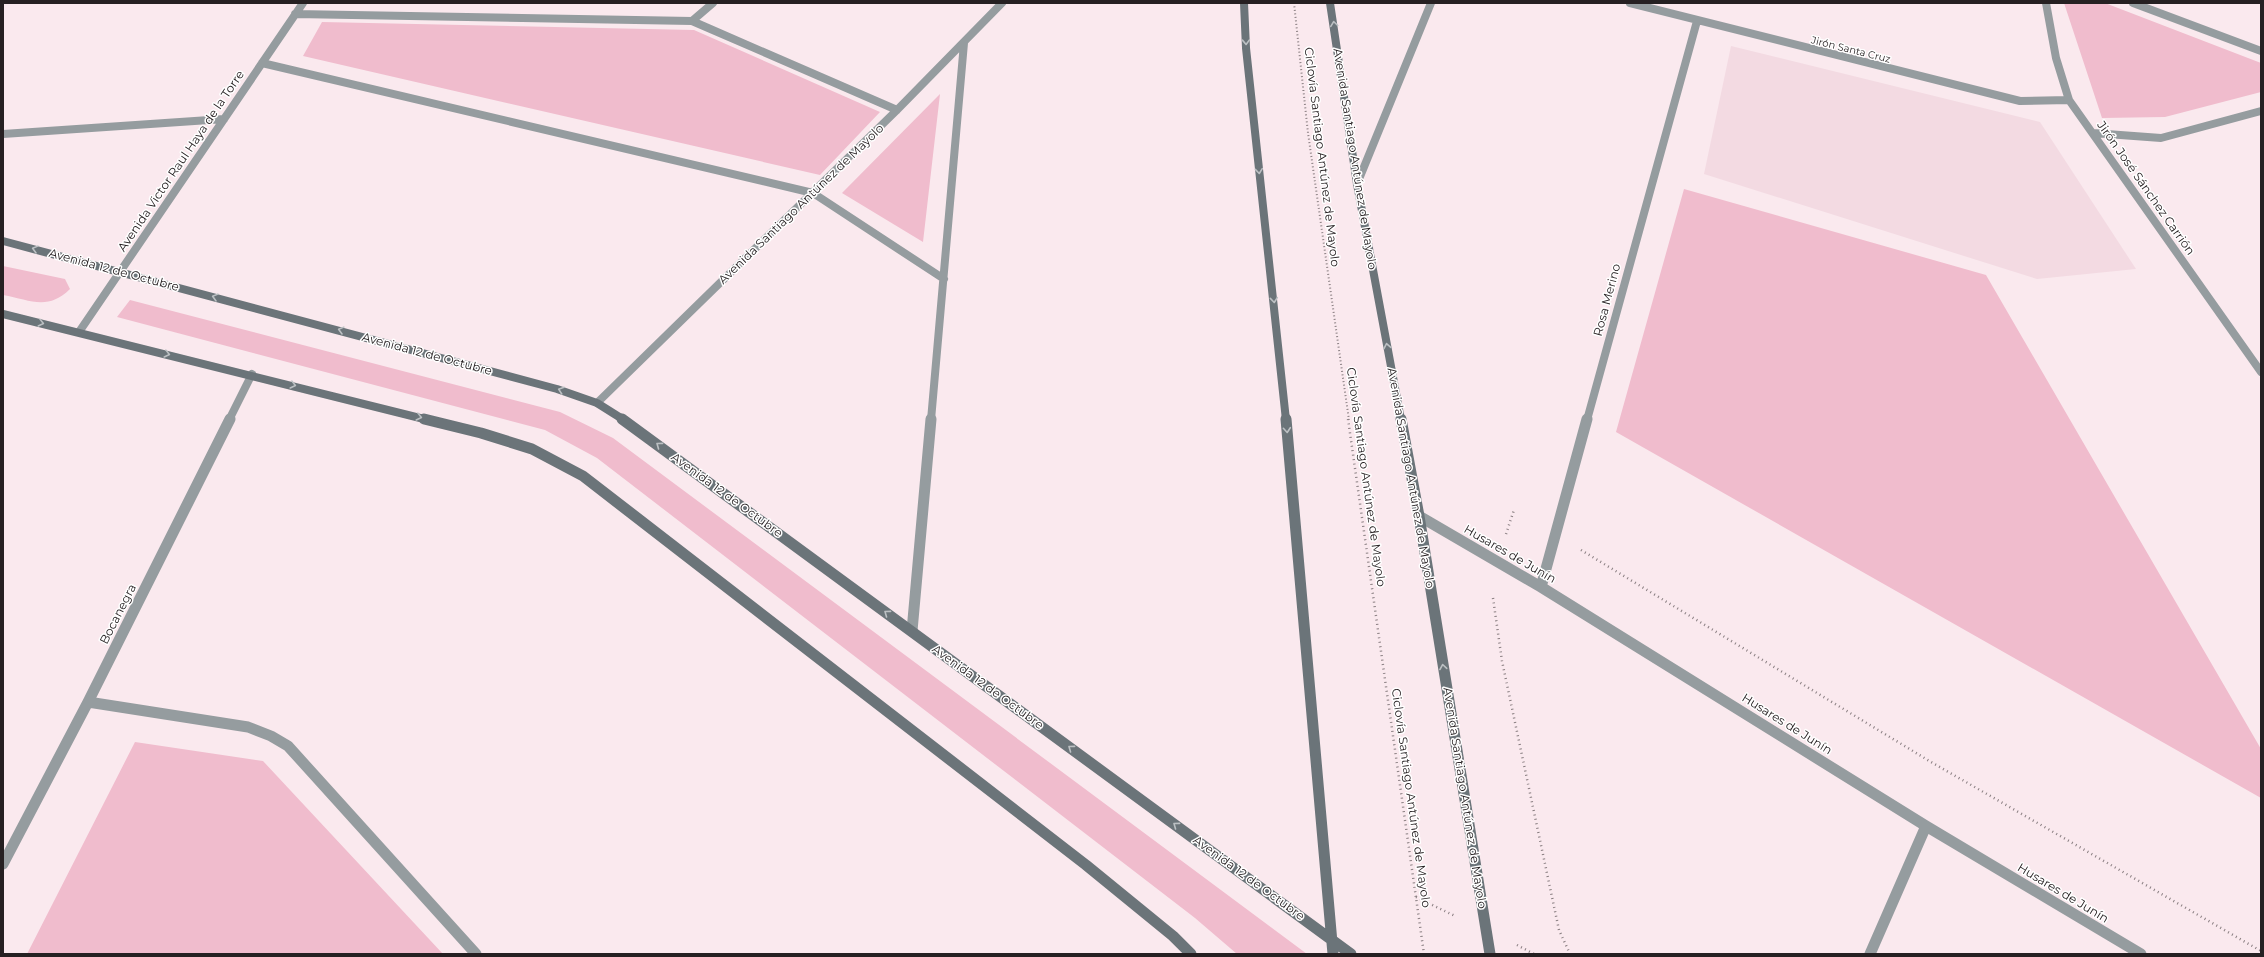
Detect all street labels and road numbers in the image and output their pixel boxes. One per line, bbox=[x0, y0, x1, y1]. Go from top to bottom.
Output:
street label: Jirón Santa Cruz bbox=[1809, 33, 1892, 66]
street label: Ciclovía Santiago Antúnez de Mayolo bbox=[1302, 46, 1343, 268]
street label: Avenida Santiago Antúnez de Mayolo bbox=[1331, 47, 1380, 271]
street label: Avenida Victor Raul Haya de la Torre bbox=[114, 67, 247, 254]
street label: Jirón José Sánchez Carrión bbox=[2094, 117, 2198, 258]
street label: Avenida Santiago Antúnez de Mayolo bbox=[715, 120, 886, 287]
street label: Avenida 12 de Octubre bbox=[47, 245, 181, 294]
street label: Rosa Merino bbox=[1590, 262, 1623, 338]
street label: Avenida 12 de Octubre bbox=[360, 329, 494, 378]
street label: Ciclovía Santiago Antúnez de Mayolo bbox=[1344, 366, 1389, 588]
street label: Avenida Santiago Antúnez de Mayolo bbox=[1385, 366, 1438, 589]
street label: Avenida 12 de Octubre bbox=[669, 449, 786, 540]
street label: Husares de Junín bbox=[1462, 521, 1559, 586]
street label: Bocanegra bbox=[96, 581, 139, 646]
street label: Avenida 12 de Octubre bbox=[930, 641, 1047, 732]
street label: Avenida Santiago Antúnez de Mayolo bbox=[1441, 686, 1490, 910]
street label: Ciclovía Santiago Antúnez de Mayolo bbox=[1389, 687, 1434, 909]
street label: Husares de Junín bbox=[1739, 690, 1835, 757]
street label: Avenida 12 de Octubre bbox=[1191, 832, 1308, 923]
street label: Husares de Junín bbox=[2015, 859, 2112, 926]

